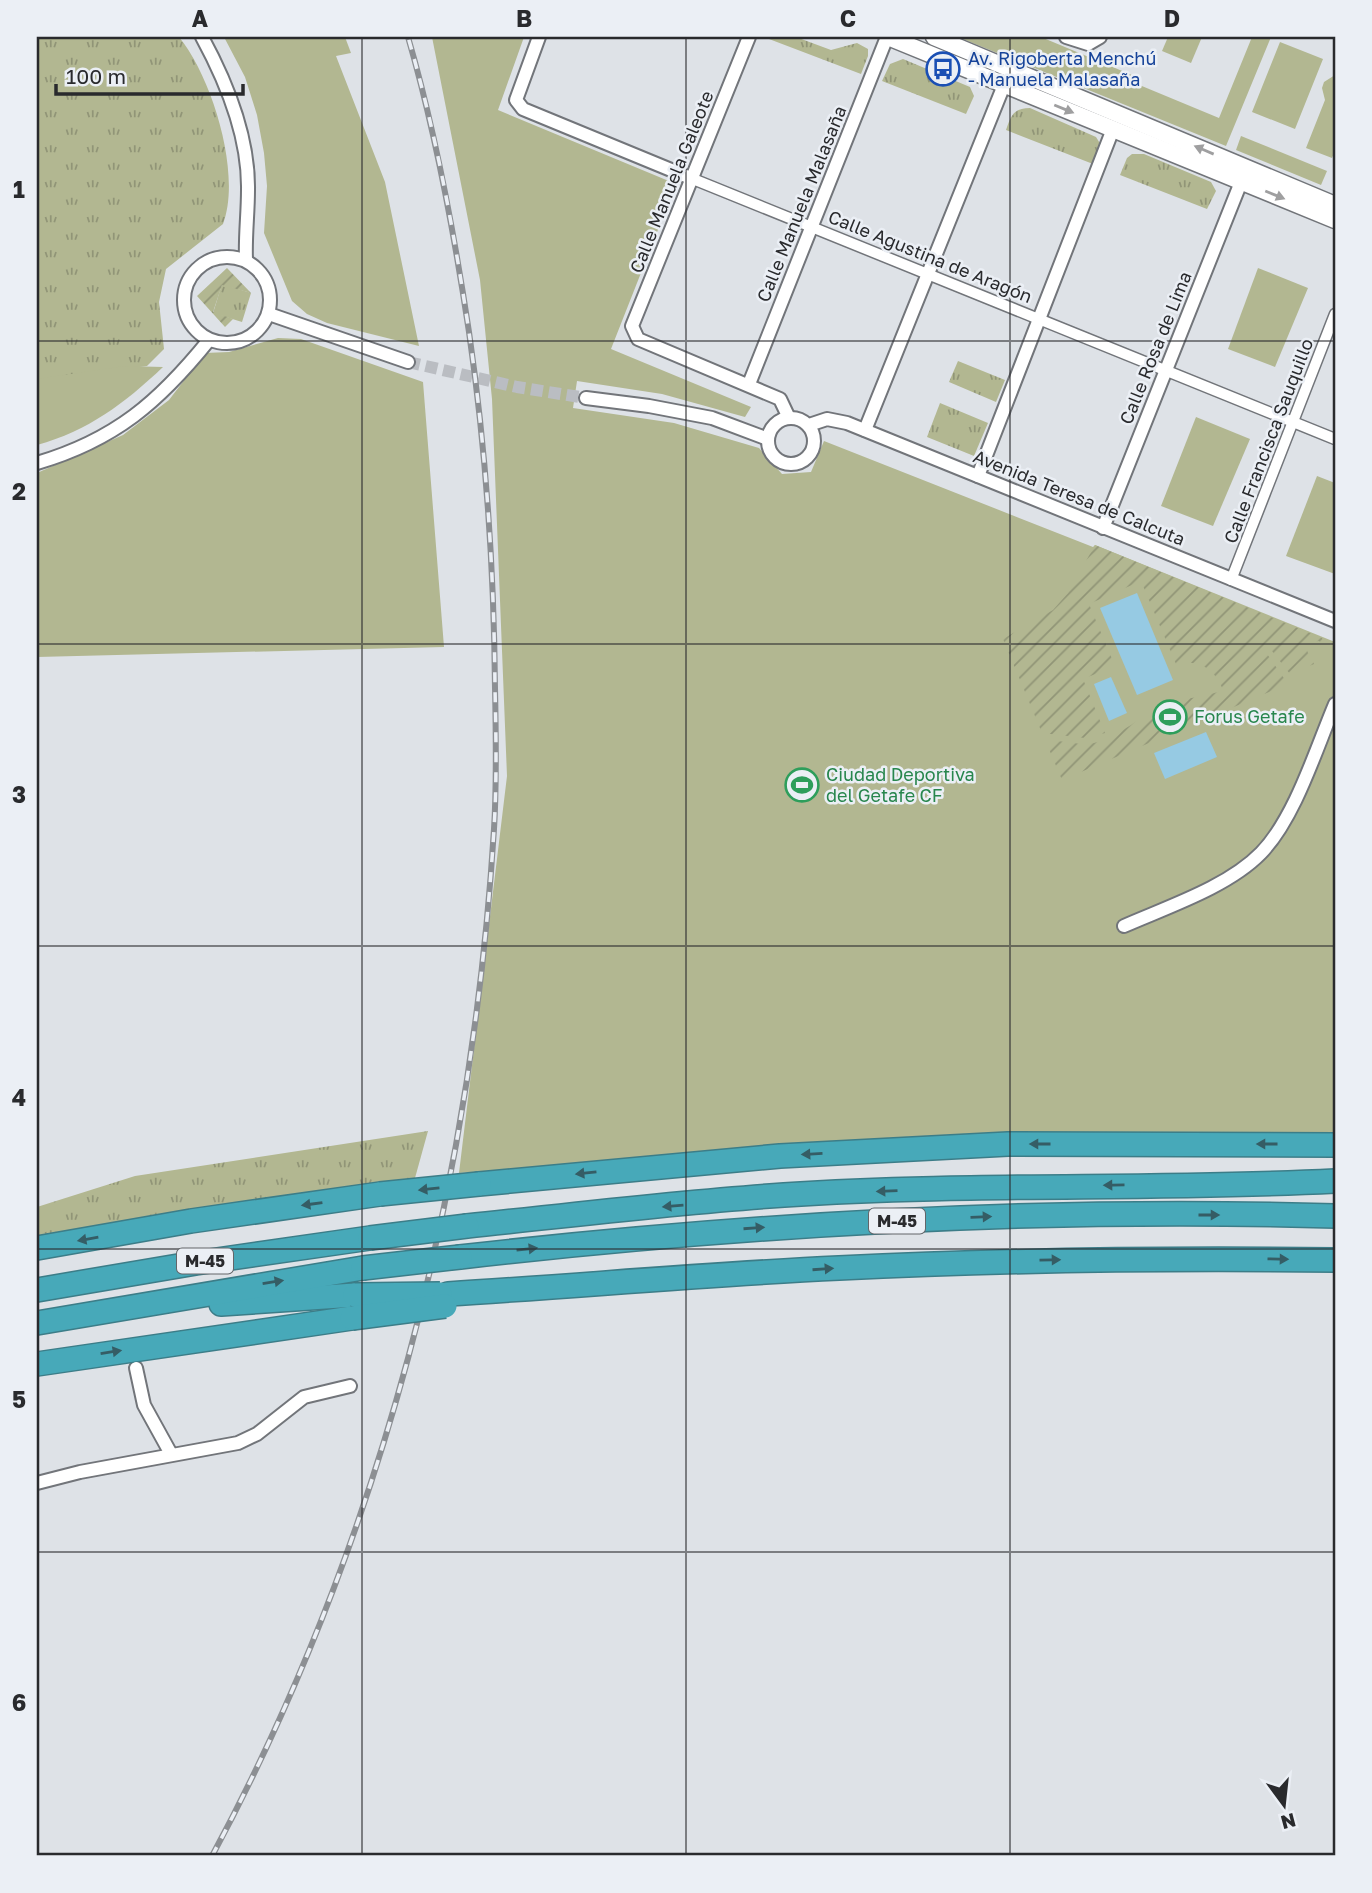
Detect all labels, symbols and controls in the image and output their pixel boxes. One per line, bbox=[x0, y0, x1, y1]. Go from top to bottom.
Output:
text: A bbox=[192, 4, 209, 32]
text: B bbox=[516, 4, 532, 32]
text: C bbox=[840, 4, 856, 32]
text: D bbox=[1164, 4, 1180, 32]
place label: Av. Rigoberta Menchú - Manuela Malasaña bbox=[968, 47, 1156, 90]
bus stop icon: Av. Rigoberta Menchú - Manuela Malasaña bbox=[924, 50, 962, 88]
scale bar bbox=[56, 52, 243, 96]
text: 100 m bbox=[66, 63, 126, 89]
street label: Calle Manuela Galeote bbox=[624, 87, 718, 276]
street label: Calle Manuela Malasaña bbox=[752, 102, 851, 305]
one-way arrow bbox=[1054, 103, 1074, 115]
one-way arrow bbox=[1194, 144, 1215, 155]
text: 1 bbox=[13, 175, 25, 203]
one-way arrow bbox=[1264, 190, 1285, 201]
street label: Calle Agustina de Aragón bbox=[825, 205, 1035, 307]
street label: Calle Rosa de Lima bbox=[1114, 268, 1196, 427]
street label: Calle Francisca Sauquillo bbox=[1219, 335, 1317, 546]
street label: Avenida Teresa de Calcuta bbox=[970, 444, 1188, 550]
text: 2 bbox=[12, 477, 26, 505]
sports icon: Forus Getafe bbox=[1151, 698, 1189, 736]
place label: Forus Getafe bbox=[1194, 705, 1305, 727]
place label: Ciudad Deportiva del Getafe CF bbox=[826, 763, 975, 806]
sports icon: Ciudad Deportiva del Getafe CF bbox=[783, 766, 821, 804]
text: 3 bbox=[12, 780, 26, 808]
text: 4 bbox=[12, 1083, 26, 1111]
one-way arrow bbox=[1028, 1138, 1050, 1150]
one-way arrow bbox=[1256, 1138, 1278, 1150]
one-way arrow bbox=[801, 1149, 823, 1160]
one-way arrow bbox=[574, 1168, 596, 1179]
one-way arrow bbox=[1103, 1180, 1125, 1191]
one-way arrow bbox=[418, 1184, 440, 1195]
one-way arrow bbox=[876, 1186, 898, 1197]
one-way arrow bbox=[301, 1199, 323, 1210]
one-way arrow bbox=[662, 1200, 684, 1211]
road number: M-45 bbox=[869, 1208, 925, 1233]
one-way arrow bbox=[1198, 1209, 1220, 1221]
one-way arrow bbox=[970, 1212, 992, 1223]
one-way arrow bbox=[743, 1222, 765, 1233]
one-way arrow bbox=[77, 1234, 99, 1245]
one-way arrow bbox=[517, 1243, 539, 1254]
road number: M-45 bbox=[177, 1248, 233, 1274]
one-way arrow bbox=[1267, 1254, 1289, 1265]
one-way arrow bbox=[1039, 1255, 1061, 1266]
one-way arrow bbox=[812, 1263, 834, 1274]
one-way arrow bbox=[262, 1276, 284, 1287]
one-way arrow bbox=[100, 1346, 122, 1357]
text: 5 bbox=[12, 1385, 26, 1413]
text: 6 bbox=[12, 1688, 26, 1716]
north arrow bbox=[1250, 1770, 1320, 1840]
text: N bbox=[1279, 1809, 1298, 1835]

